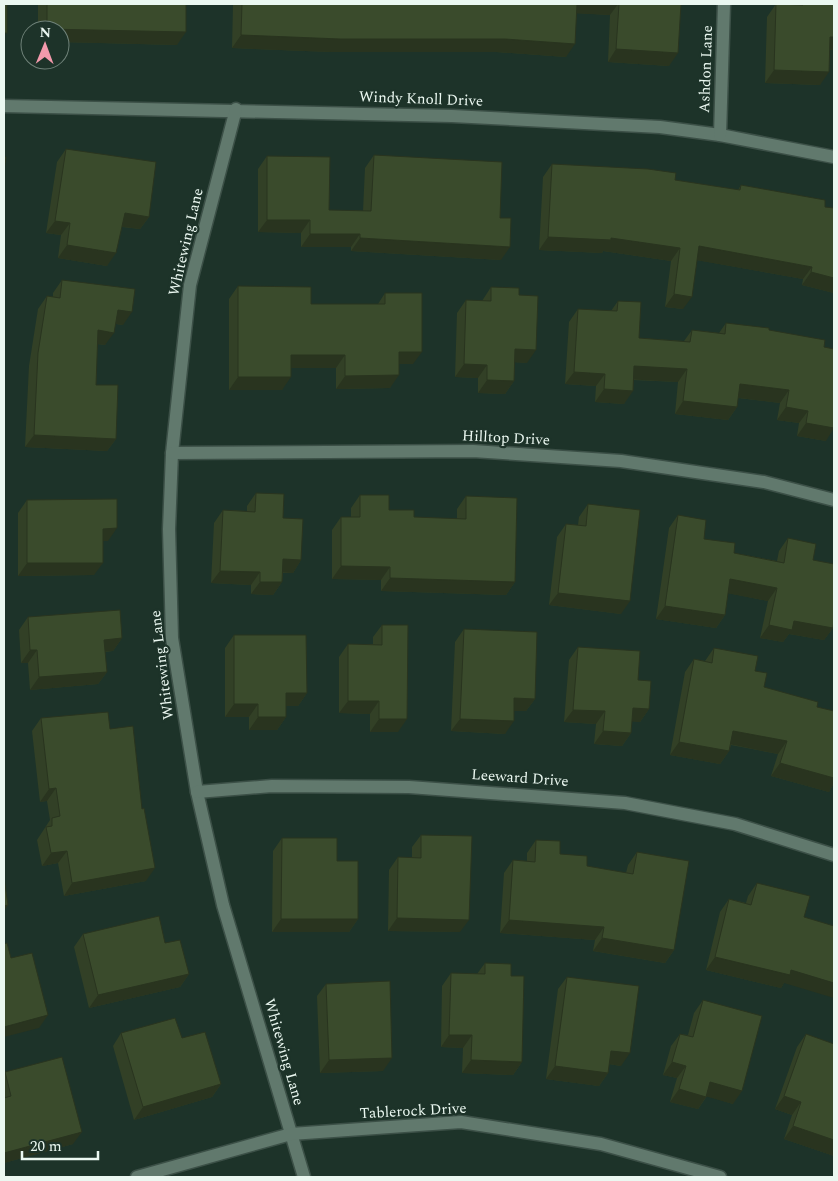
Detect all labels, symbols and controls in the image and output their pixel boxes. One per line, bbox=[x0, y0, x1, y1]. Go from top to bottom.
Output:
north arrow bbox=[20, 20, 70, 70]
text: N bbox=[39, 22, 51, 43]
street label: Ashdon Lane bbox=[693, 25, 719, 113]
street label: Windy Knoll Drive bbox=[359, 85, 483, 113]
street label: Whitewing Lane bbox=[162, 186, 210, 298]
street label: Hilltop Drive bbox=[461, 424, 551, 452]
street label: Whitewing Lane bbox=[144, 609, 180, 721]
street label: Leeward Drive bbox=[471, 763, 569, 793]
street label: Whitewing Lane bbox=[258, 996, 310, 1108]
street label: Tablerock Drive bbox=[359, 1097, 467, 1125]
scale bar bbox=[22, 1128, 99, 1160]
text: 20 m bbox=[30, 1135, 62, 1158]

